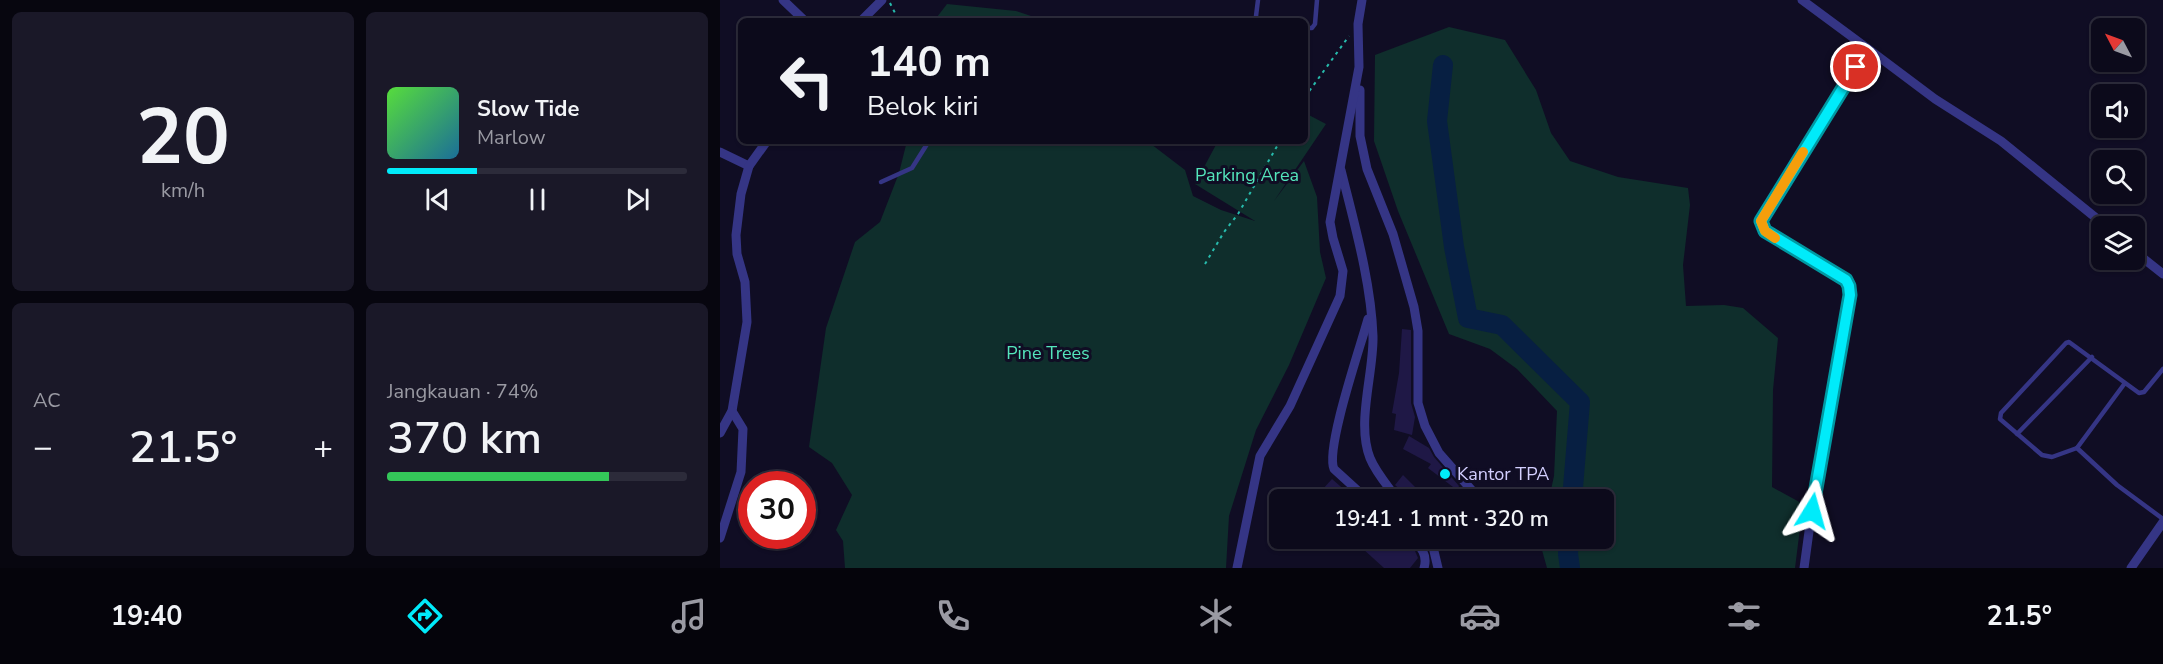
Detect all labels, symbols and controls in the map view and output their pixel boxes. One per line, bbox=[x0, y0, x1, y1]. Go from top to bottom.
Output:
north arrow bbox=[2091, 18, 2145, 72]
map controls bbox=[2091, 18, 2145, 270]
text: 140 m bbox=[867, 34, 991, 91]
pin bbox=[1830, 41, 1881, 92]
icon: left bbox=[768, 42, 846, 120]
icon: arrive bbox=[1839, 50, 1872, 83]
text: 20 bbox=[136, 84, 230, 191]
button: sound bbox=[2091, 84, 2145, 138]
text: Belok kiri bbox=[867, 88, 979, 125]
text: Slow Tide bbox=[477, 94, 579, 124]
text: Marlow bbox=[477, 124, 545, 151]
button: search bbox=[2091, 150, 2145, 204]
park label: Parking Area bbox=[1195, 163, 1299, 187]
text: km/h bbox=[161, 177, 205, 204]
icon: previous bbox=[421, 183, 454, 216]
icon: pause bbox=[521, 183, 554, 216]
icon: next bbox=[621, 183, 654, 216]
button: layers bbox=[2091, 216, 2145, 270]
park label: Pine Trees bbox=[1006, 341, 1090, 365]
text: Jangkauan · 74% bbox=[387, 378, 538, 405]
text: AC bbox=[33, 387, 61, 414]
text: 370 km bbox=[387, 408, 542, 469]
text: 21.5° bbox=[129, 417, 237, 478]
text: − bbox=[33, 425, 53, 470]
text: + bbox=[313, 425, 333, 470]
place label: Kantor TPA bbox=[1457, 462, 1549, 486]
marker: Kantor TPA bbox=[1438, 467, 1452, 481]
speed limit sign: 30 bbox=[738, 471, 816, 549]
position arrow bbox=[1780, 479, 1844, 543]
text: 19:41 · 1 mnt · 320 m bbox=[1334, 504, 1549, 534]
icon: directions bbox=[404, 595, 446, 637]
icon: music bbox=[668, 595, 710, 637]
icon: phone bbox=[932, 595, 974, 637]
icon: climate bbox=[1195, 595, 1237, 637]
icon: car bbox=[1459, 595, 1501, 637]
icon: filters bbox=[1723, 595, 1765, 637]
text: 19:40 bbox=[111, 598, 182, 635]
text: 21.5° bbox=[1987, 598, 2052, 635]

